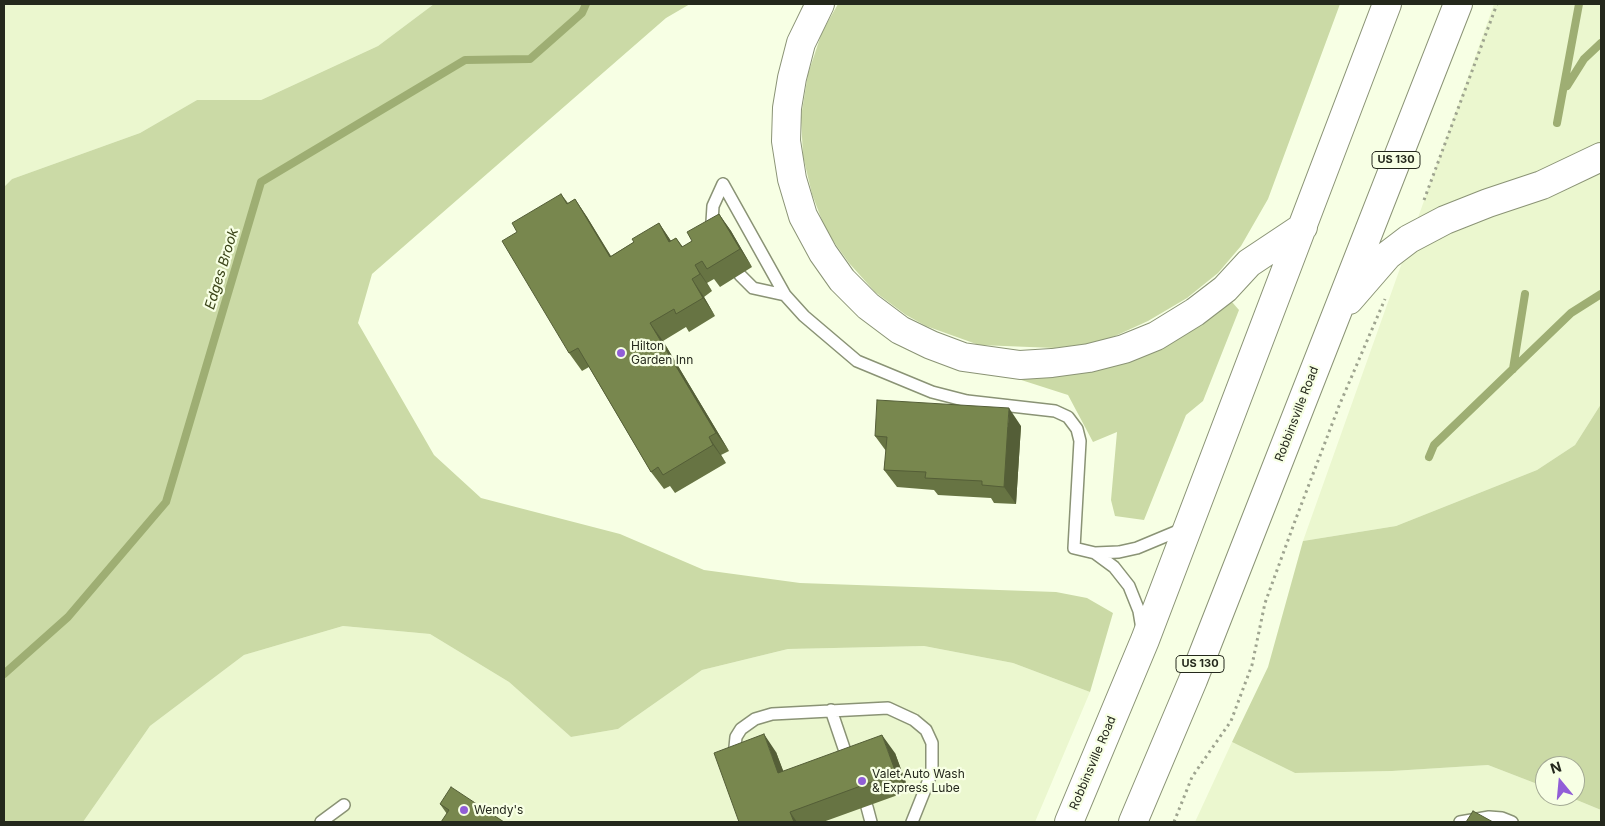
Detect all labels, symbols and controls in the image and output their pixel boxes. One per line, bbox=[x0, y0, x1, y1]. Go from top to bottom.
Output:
road number: US 130 bbox=[1372, 152, 1420, 168]
water label: Edges Brook bbox=[202, 227, 242, 311]
place label: Hilton Garden Inn bbox=[631, 339, 693, 367]
marker: Hilton Garden Inn bbox=[615, 347, 627, 359]
street label: Robbinsville Road bbox=[1272, 364, 1322, 464]
road number: US 130 bbox=[1176, 656, 1224, 672]
street label: Robbinsville Road bbox=[1067, 714, 1119, 812]
north arrow bbox=[1535, 756, 1585, 806]
text: N bbox=[1548, 757, 1563, 777]
place label: Valet Auto Wash & Express Lube bbox=[872, 767, 965, 795]
marker: Valet Auto Wash & Express Lube bbox=[856, 775, 868, 787]
place label: Wendy's bbox=[474, 803, 523, 817]
marker: Wendy's bbox=[458, 804, 470, 816]

